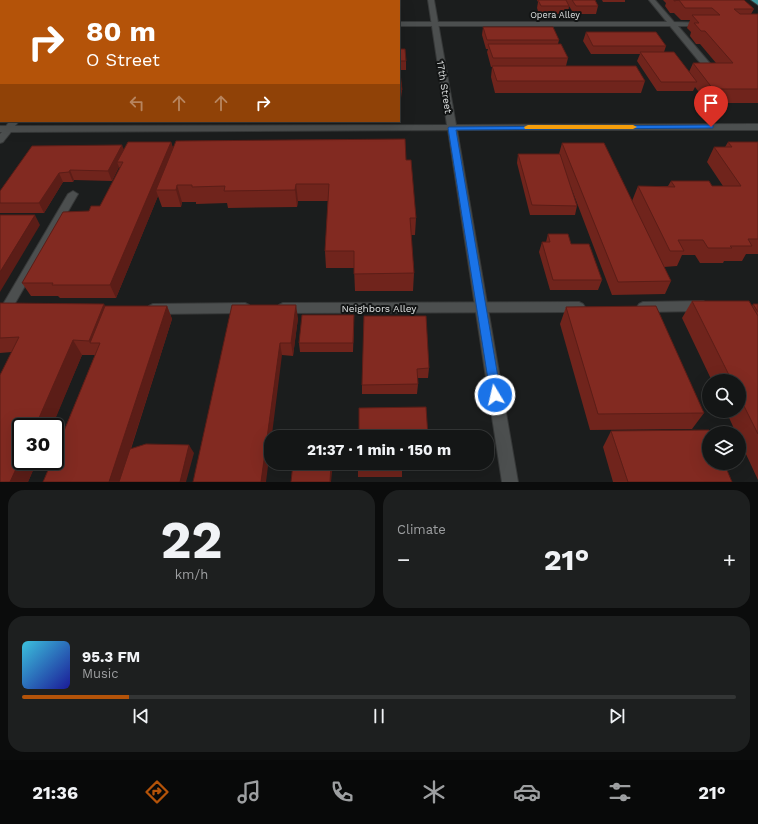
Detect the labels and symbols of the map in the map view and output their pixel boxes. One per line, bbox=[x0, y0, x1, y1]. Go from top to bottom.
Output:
street label: Opera Alley bbox=[530, 10, 580, 20]
street label: 17th Street bbox=[435, 60, 454, 115]
pin bbox=[694, 86, 728, 127]
street label: Neighbors Alley bbox=[341, 303, 417, 314]
position arrow bbox=[474, 374, 516, 416]
speed limit sign: 30 bbox=[12, 418, 64, 470]

